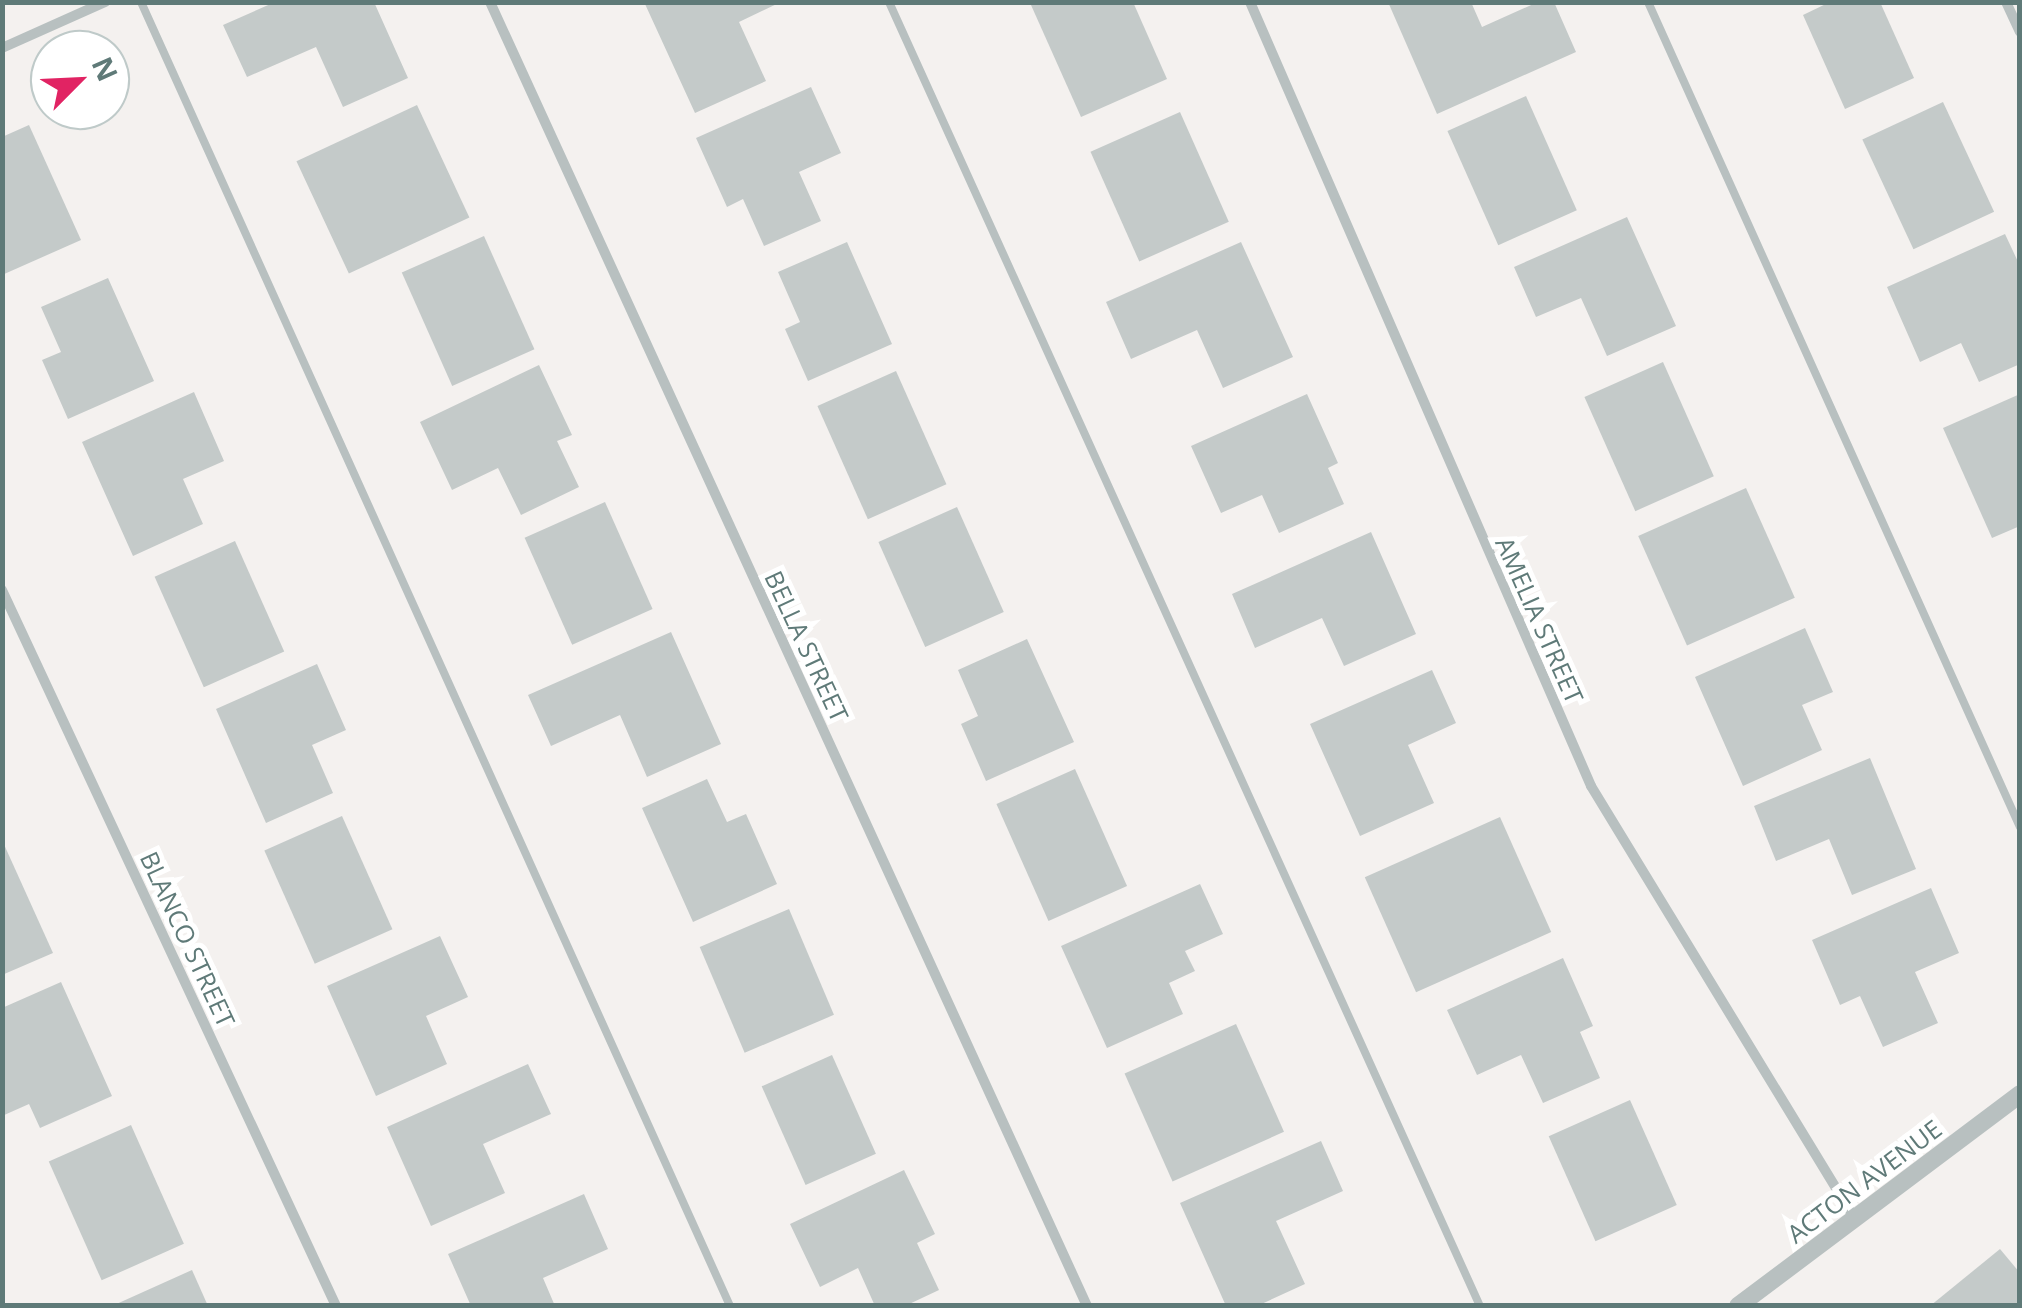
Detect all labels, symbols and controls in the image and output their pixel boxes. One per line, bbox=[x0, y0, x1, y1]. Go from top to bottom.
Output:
north arrow bbox=[30, 30, 130, 130]
text: N bbox=[84, 50, 128, 87]
street label: AMELIA STREET bbox=[1490, 532, 1590, 708]
street label: BELLA STREET bbox=[759, 566, 855, 726]
street label: BLANCO STREET bbox=[134, 847, 242, 1031]
street label: ACTON AVENUE bbox=[1781, 1113, 1947, 1249]

